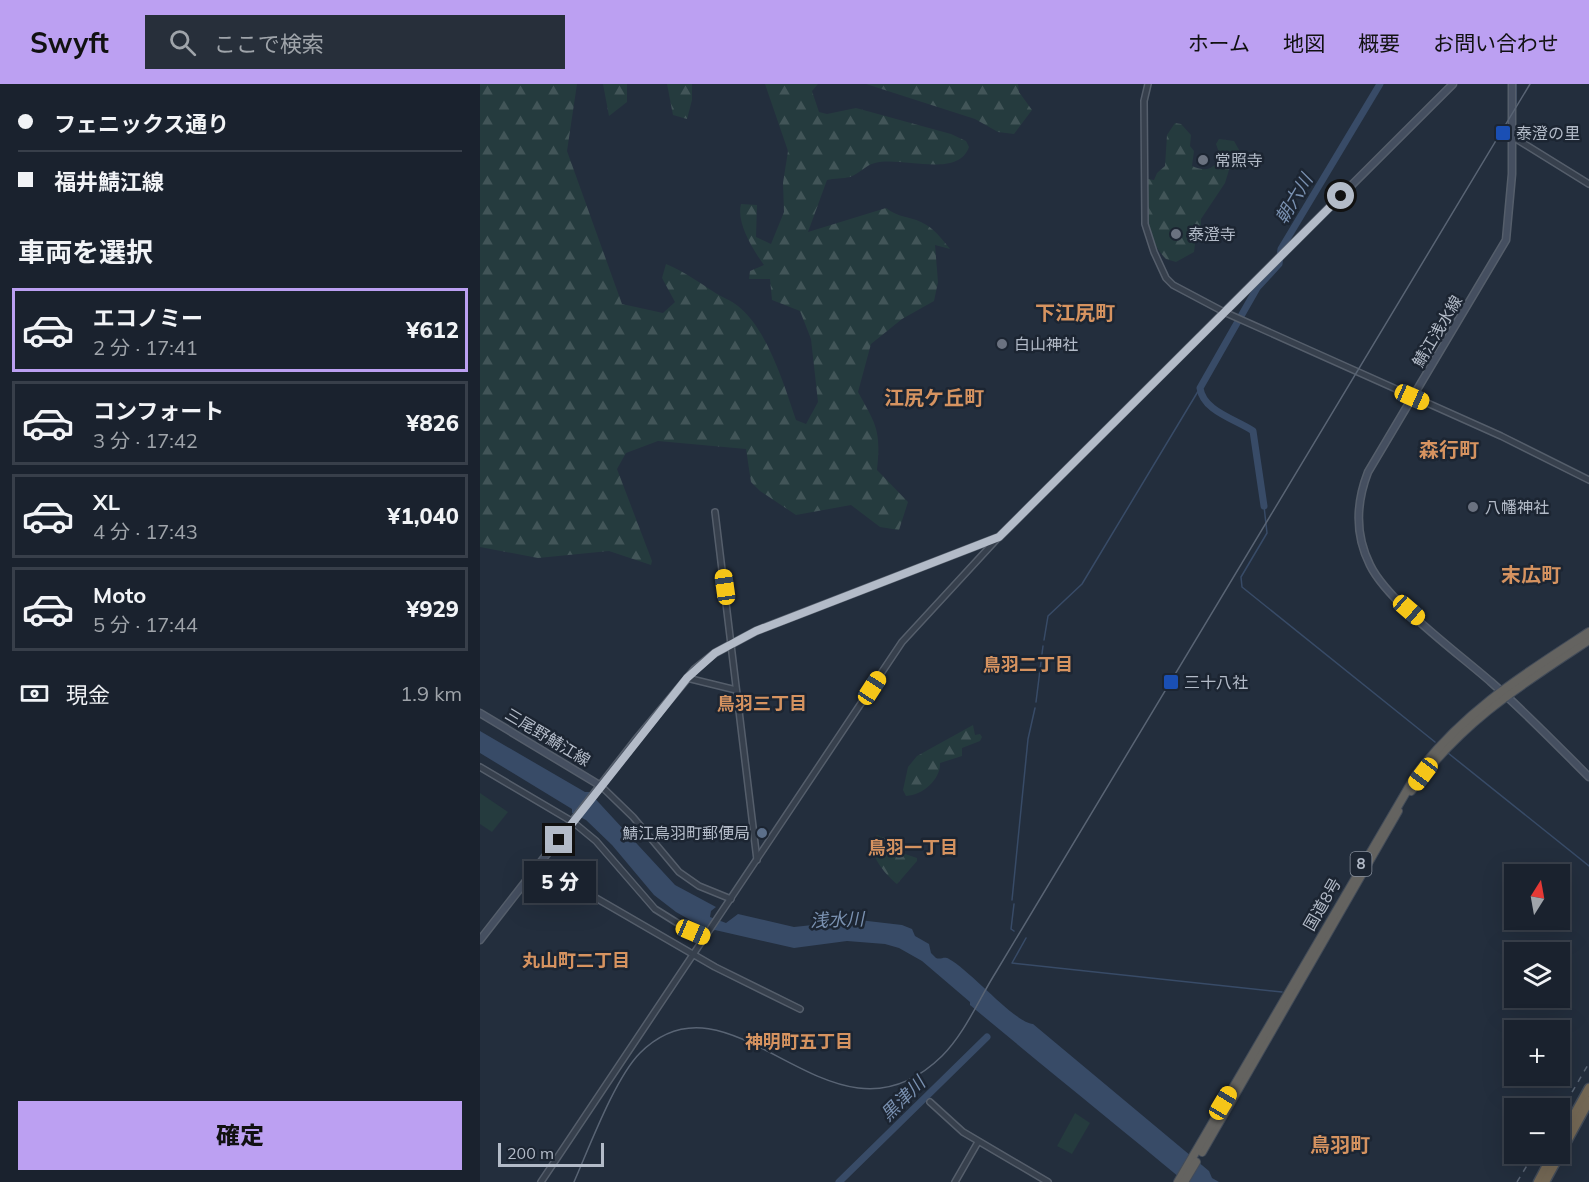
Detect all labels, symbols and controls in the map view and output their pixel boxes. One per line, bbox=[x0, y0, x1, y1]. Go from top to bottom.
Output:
search box bbox=[145, 15, 565, 69]
text: Swyft bbox=[30, 25, 109, 60]
icon: search bbox=[166, 26, 199, 59]
text: ここで検索 bbox=[214, 30, 324, 58]
text: ホーム bbox=[1188, 30, 1250, 56]
text: 地図 bbox=[1283, 30, 1325, 56]
text: 概要 bbox=[1358, 30, 1400, 56]
text: お問い合わせ bbox=[1433, 30, 1559, 56]
text: フェニックス通り bbox=[54, 110, 229, 138]
place label: 泰澄の里 bbox=[1516, 123, 1580, 143]
marker: 泰澄の里 bbox=[1494, 124, 1512, 142]
place label: 常照寺 bbox=[1215, 150, 1263, 170]
marker: 常照寺 bbox=[1196, 153, 1210, 167]
text: 福井鯖江線 bbox=[54, 168, 164, 196]
water label: 朝六川 bbox=[1270, 168, 1318, 228]
route start bbox=[1327, 182, 1354, 209]
place label: 泰澄寺 bbox=[1188, 224, 1236, 244]
marker: 泰澄寺 bbox=[1169, 227, 1183, 241]
text: 車両を選択 bbox=[18, 235, 153, 269]
street label: 鯖江浅水線 bbox=[1408, 292, 1466, 370]
district label: 下江尻町 bbox=[1035, 300, 1115, 325]
icon: car bbox=[21, 303, 75, 357]
text: エコノミー bbox=[93, 304, 203, 332]
text: ¥612 bbox=[406, 316, 459, 344]
place label: 白山神社 bbox=[1014, 334, 1078, 354]
text: 2 分 · 17:41 bbox=[93, 335, 198, 360]
marker: 白山神社 bbox=[995, 337, 1009, 351]
car bbox=[1392, 381, 1432, 413]
district label: 江尻ケ丘町 bbox=[884, 385, 984, 410]
icon: car bbox=[21, 396, 75, 450]
text: コンフォート bbox=[93, 397, 224, 425]
text: ¥826 bbox=[406, 409, 459, 437]
text: 3 分 · 17:42 bbox=[93, 428, 198, 453]
district label: 森行町 bbox=[1419, 437, 1479, 462]
text: XL bbox=[93, 488, 120, 516]
icon: car bbox=[21, 489, 75, 543]
place label: 八幡神社 bbox=[1485, 497, 1549, 517]
marker: 八幡神社 bbox=[1466, 500, 1480, 514]
text: ¥1,040 bbox=[387, 502, 459, 530]
text: 4 分 · 17:43 bbox=[93, 519, 198, 544]
district label: 末広町 bbox=[1501, 562, 1561, 587]
car bbox=[714, 568, 736, 606]
text: Moto bbox=[93, 581, 146, 609]
icon: car bbox=[21, 582, 75, 636]
car bbox=[1390, 591, 1428, 629]
text: ¥929 bbox=[406, 595, 459, 623]
text: 5 分 · 17:44 bbox=[93, 612, 198, 637]
district label: 鳥羽二丁目 bbox=[983, 653, 1073, 676]
car bbox=[855, 668, 889, 708]
place label: 三十八社 bbox=[1184, 672, 1248, 692]
marker: 三十八社 bbox=[1162, 673, 1180, 691]
icon: cash bbox=[18, 677, 51, 710]
text: 現金 bbox=[66, 681, 110, 709]
text: 1.9 km bbox=[400, 681, 462, 706]
district label: 鳥羽三丁目 bbox=[717, 692, 807, 715]
street label: 三尾野鯖江線 bbox=[502, 704, 594, 770]
car bbox=[1405, 754, 1441, 794]
place label: 鯖江鳥羽町郵便局 bbox=[622, 823, 750, 843]
route end bbox=[545, 826, 572, 853]
marker: 鯖江鳥羽町郵便局 bbox=[755, 826, 769, 840]
district label: 鳥羽一丁目 bbox=[868, 836, 958, 859]
road number: 8 bbox=[1350, 852, 1372, 876]
callout: 5 分 bbox=[523, 861, 595, 903]
north arrow bbox=[1504, 864, 1570, 930]
map controls bbox=[1504, 864, 1570, 1164]
text: 5 分 bbox=[541, 869, 579, 894]
street label: 国道8号 bbox=[1299, 874, 1345, 934]
water label: 浅水川 bbox=[810, 907, 866, 932]
car bbox=[673, 917, 713, 947]
button: layers bbox=[1504, 942, 1570, 1008]
district label: 丸山町二丁目 bbox=[522, 949, 630, 972]
button: + bbox=[1504, 1020, 1570, 1086]
district label: 神明町五丁目 bbox=[745, 1030, 853, 1053]
water label: 黒津川 bbox=[875, 1070, 931, 1126]
car bbox=[1206, 1083, 1240, 1123]
button: − bbox=[1504, 1098, 1570, 1164]
button: 確定 bbox=[18, 1101, 462, 1170]
district label: 鳥羽町 bbox=[1310, 1132, 1370, 1157]
scale bar bbox=[498, 1140, 604, 1168]
text: 200 m bbox=[507, 1143, 554, 1163]

